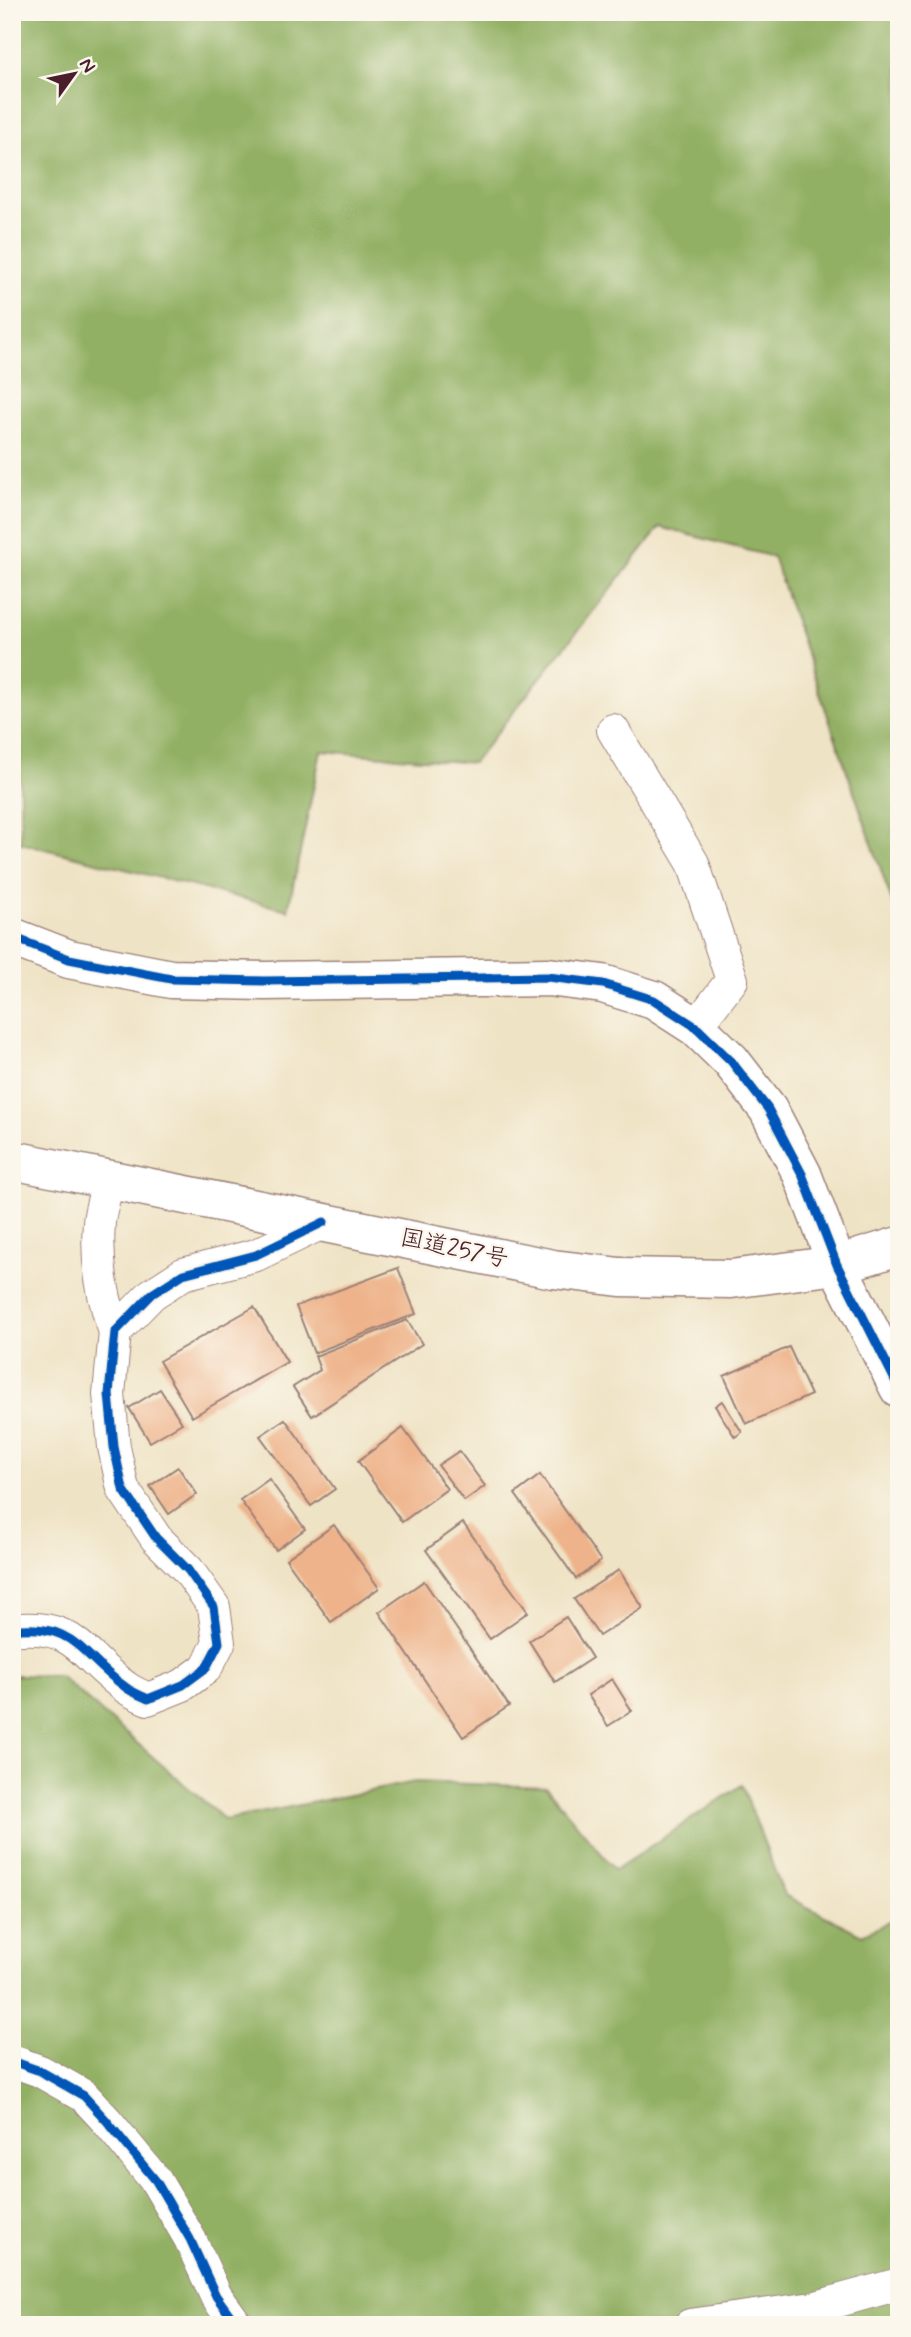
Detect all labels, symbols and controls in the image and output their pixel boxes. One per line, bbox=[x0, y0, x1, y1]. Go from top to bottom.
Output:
north arrow bbox=[38, 38, 108, 108]
text: N bbox=[73, 53, 101, 78]
street label: 国道257号 bbox=[397, 1222, 511, 1276]

